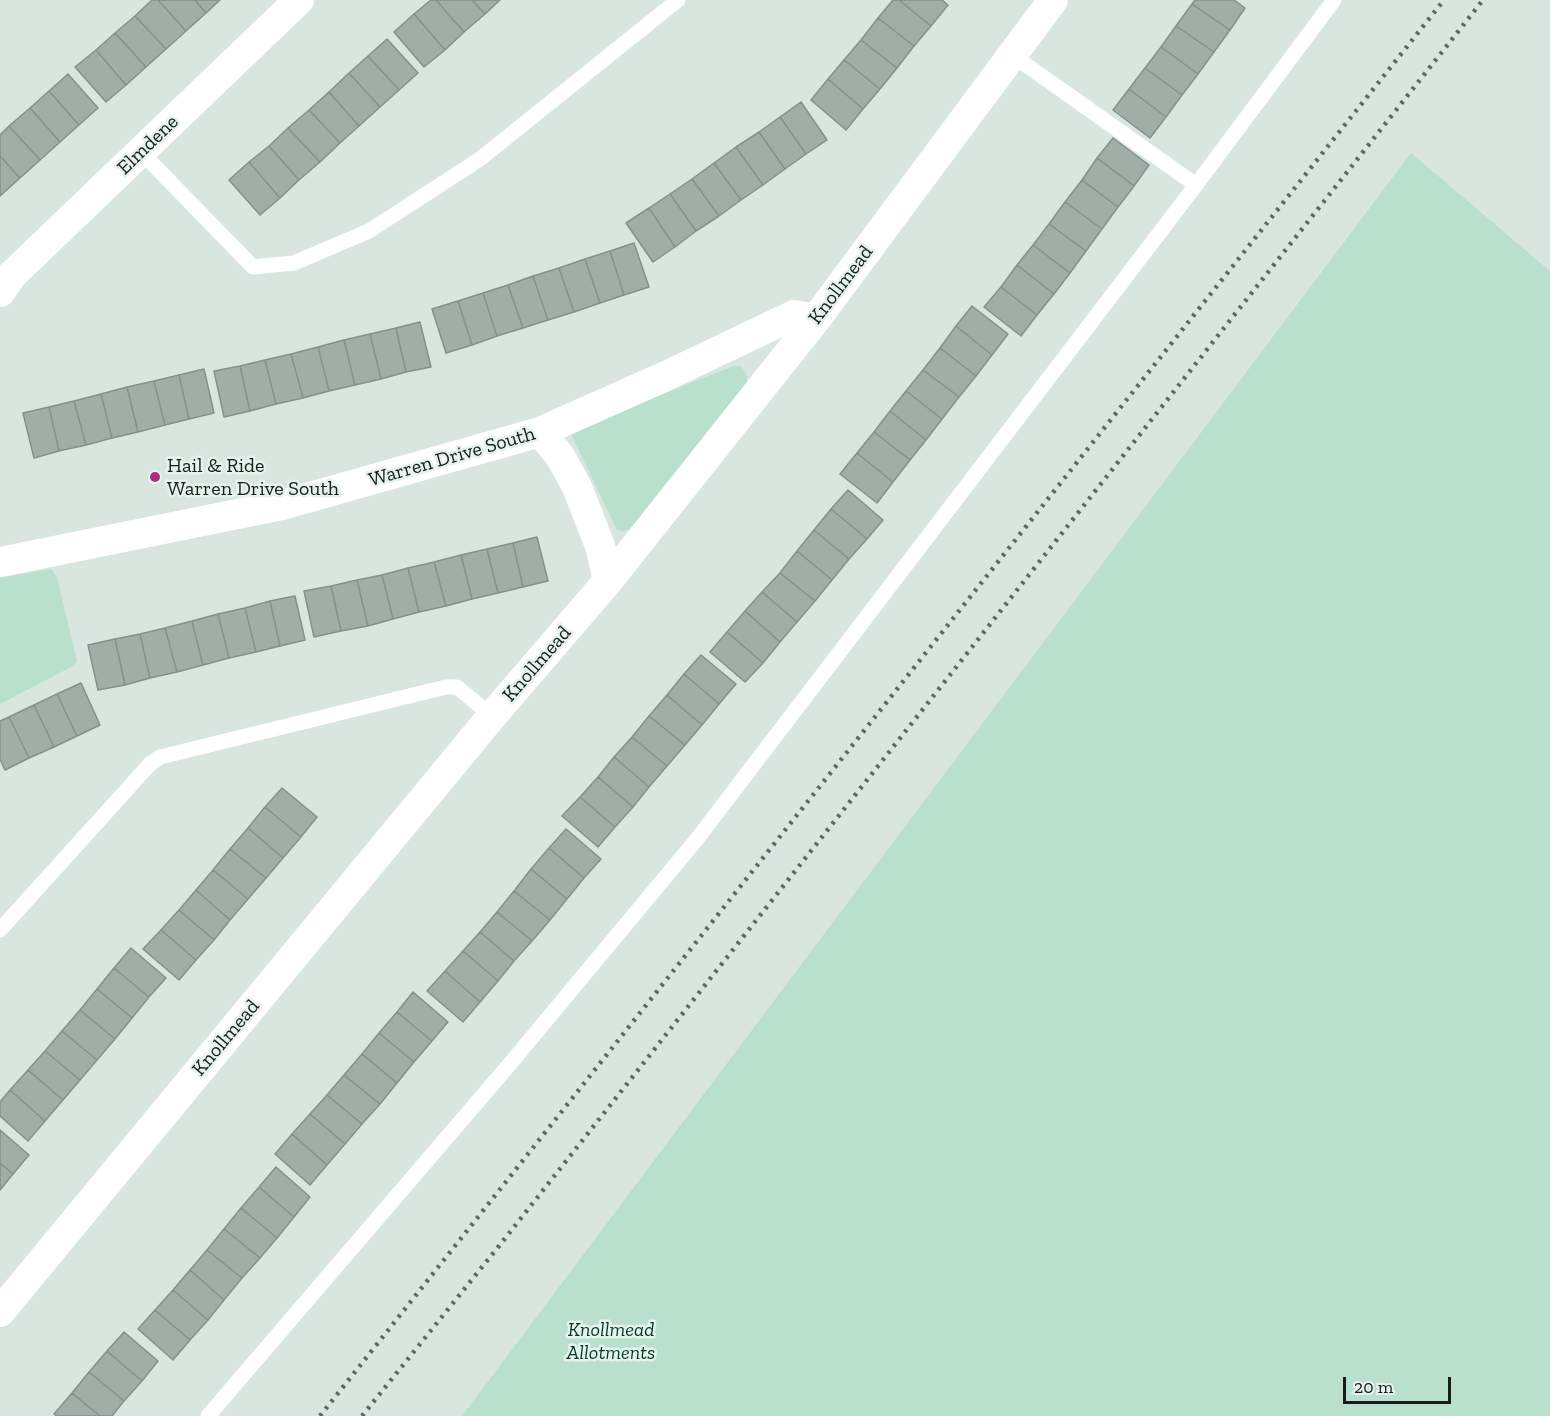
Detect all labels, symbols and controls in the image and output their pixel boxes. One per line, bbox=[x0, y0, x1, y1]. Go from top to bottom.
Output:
street label: Elmdene bbox=[112, 110, 184, 180]
street label: Knollmead bbox=[804, 241, 878, 329]
street label: Warren Drive South bbox=[366, 422, 538, 492]
place label: Hail & Ride Warren Drive South bbox=[167, 454, 339, 501]
marker: Hail & Ride Warren Drive South bbox=[148, 470, 162, 484]
street label: Knollmead bbox=[498, 621, 576, 707]
street label: Knollmead bbox=[187, 995, 265, 1081]
park label: Knollmead Allotments bbox=[567, 1318, 655, 1365]
scale bar bbox=[1346, 1365, 1454, 1403]
text: 20 m bbox=[1354, 1376, 1393, 1398]

